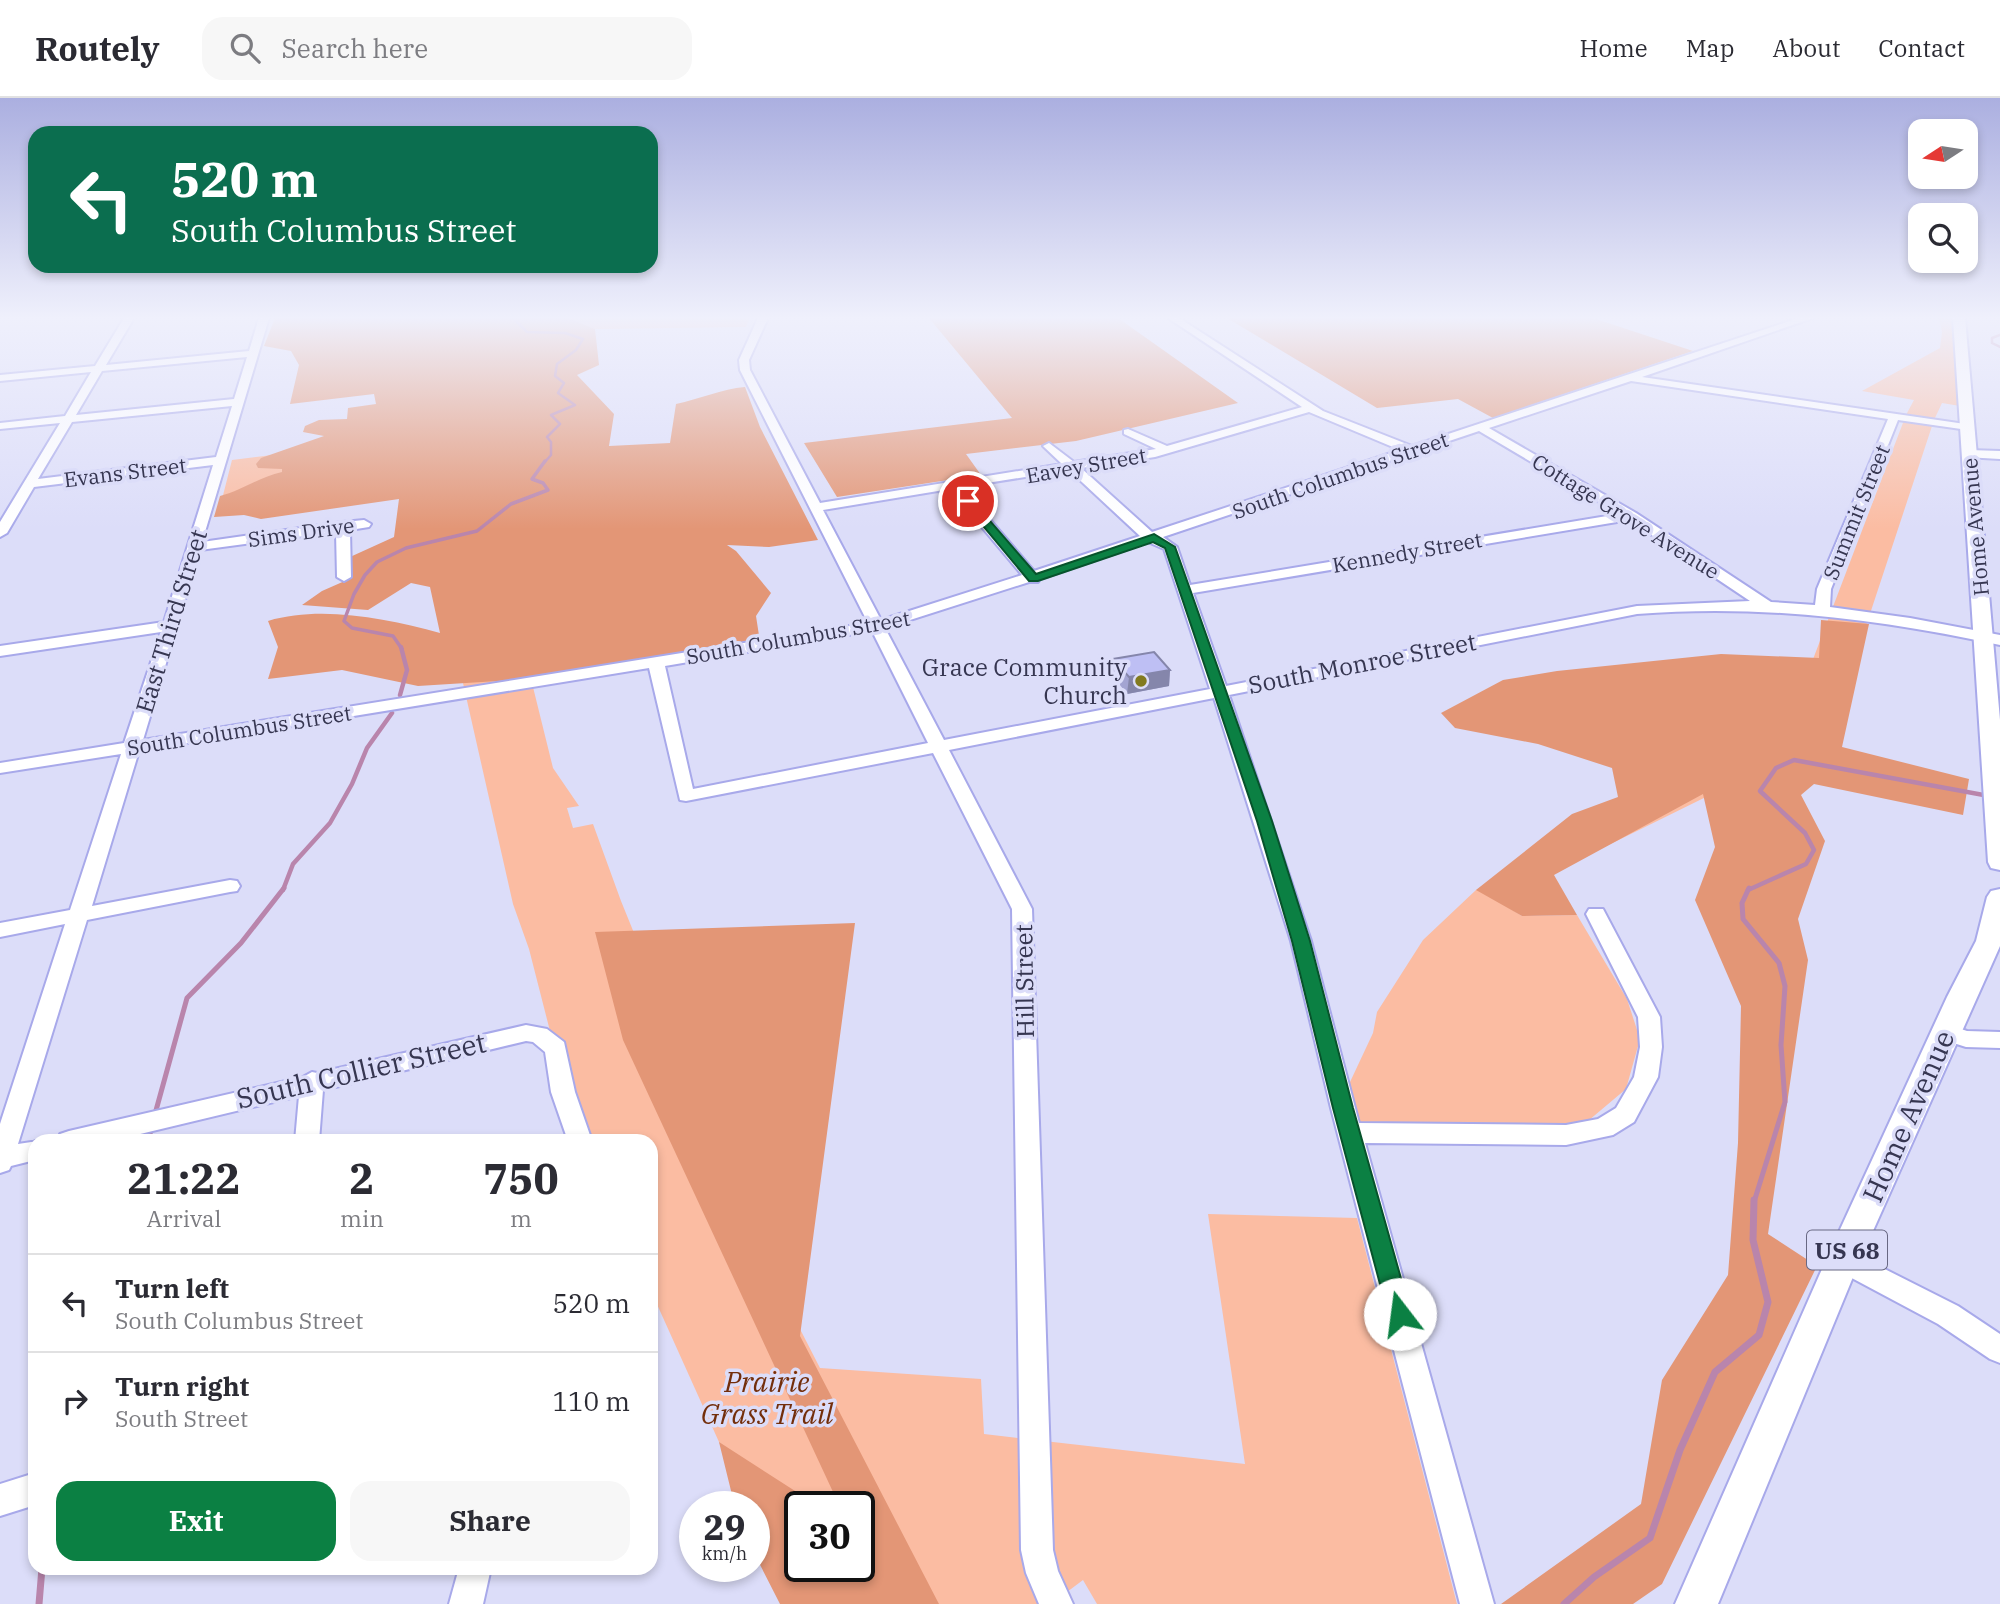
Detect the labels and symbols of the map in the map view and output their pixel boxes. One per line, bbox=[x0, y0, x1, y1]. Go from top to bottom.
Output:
north arrow bbox=[1908, 119, 1978, 189]
street label: South Columbus Street bbox=[1228, 425, 1452, 525]
street label: Summit Street bbox=[1816, 440, 1896, 584]
street label: Eavey Street bbox=[1024, 441, 1148, 489]
street label: Cottage Grove Avenue bbox=[1527, 447, 1725, 585]
street label: Evans Street bbox=[62, 451, 188, 493]
street label: Home Avenue bbox=[1955, 457, 1995, 597]
pin bbox=[938, 471, 998, 531]
street label: Sims Drive bbox=[246, 511, 356, 553]
street label: East Third Street bbox=[128, 525, 214, 717]
street label: Kennedy Street bbox=[1330, 525, 1484, 579]
street label: South Columbus Street bbox=[684, 604, 912, 670]
street label: South Monroe Street bbox=[1245, 625, 1479, 701]
place label: Grace Community Church bbox=[922, 651, 1127, 711]
marker: Grace Community Church bbox=[1133, 673, 1149, 689]
street label: South Columbus Street bbox=[125, 698, 353, 762]
street label: Hill Street bbox=[1007, 924, 1041, 1038]
street label: South Collier Street bbox=[232, 1023, 490, 1117]
street label: Home Avenue bbox=[1854, 1024, 1962, 1208]
road number: US 68 bbox=[1807, 1231, 1887, 1270]
position arrow bbox=[1363, 1277, 1437, 1351]
park label: Prairie Grass Trail bbox=[701, 1363, 834, 1432]
speed limit sign: 30 bbox=[784, 1491, 875, 1582]

